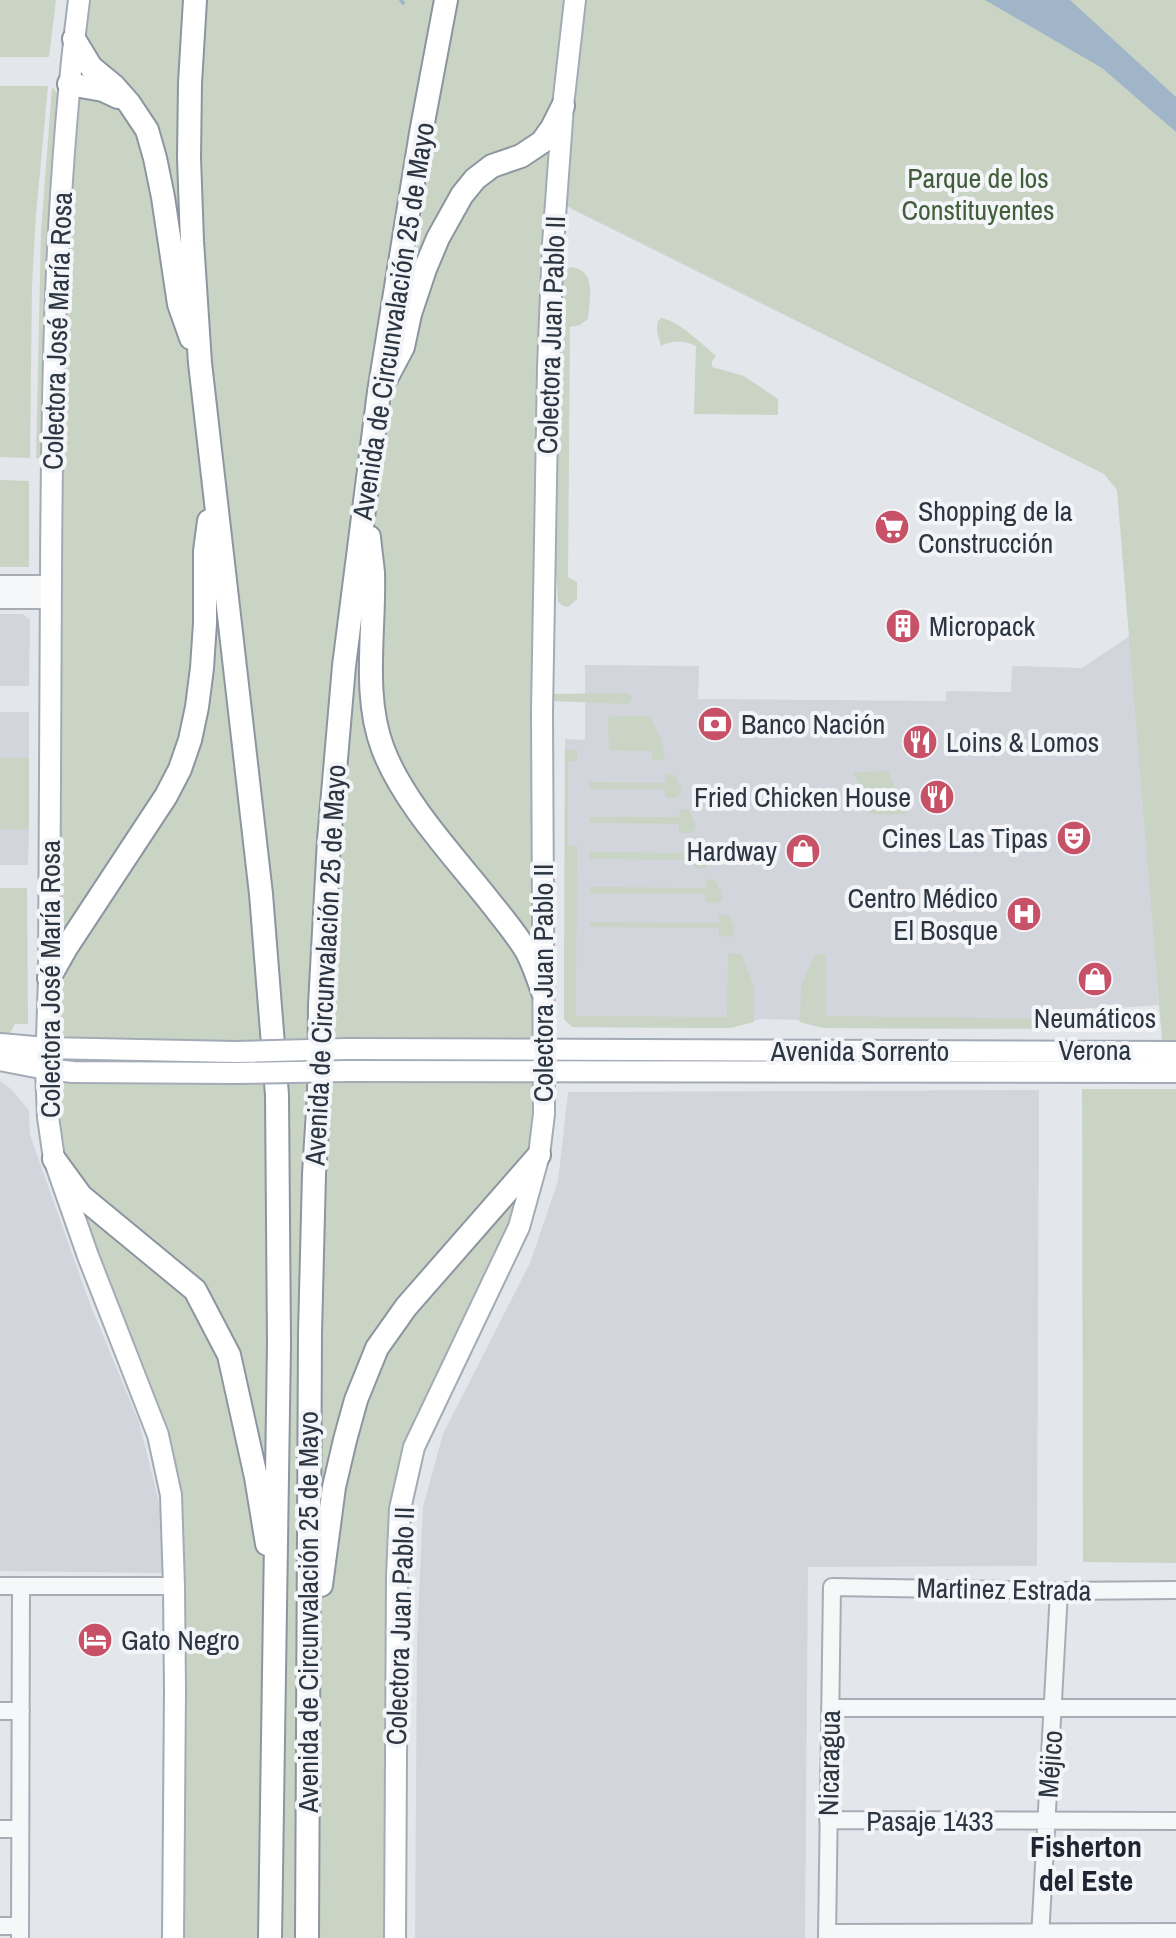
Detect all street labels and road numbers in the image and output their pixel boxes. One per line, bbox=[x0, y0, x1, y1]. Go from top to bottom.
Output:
street label: Avenida de Circunvalación 25 de Mayo bbox=[343, 120, 443, 523]
street label: Colectora José María Rosa bbox=[33, 191, 81, 471]
street label: Colectora Juan Pablo II bbox=[528, 215, 574, 455]
street label: Avenida de Circunvalación 25 de Mayo bbox=[295, 763, 354, 1168]
street label: Colectora José María Rosa bbox=[31, 840, 69, 1118]
street label: Colectora Juan Pablo II bbox=[524, 864, 562, 1102]
street label: Avenida Sorrento bbox=[770, 1032, 949, 1070]
street label: Avenida de Circunvalación 25 de Mayo bbox=[289, 1411, 327, 1814]
street label: Colectora Juan Pablo II bbox=[377, 1506, 423, 1746]
street label: Martinez Estrada bbox=[916, 1568, 1092, 1610]
street label: Nicaragua bbox=[809, 1709, 849, 1816]
street label: Méjico bbox=[1029, 1729, 1071, 1799]
street label: Pasaje 1433 bbox=[866, 1802, 994, 1840]

